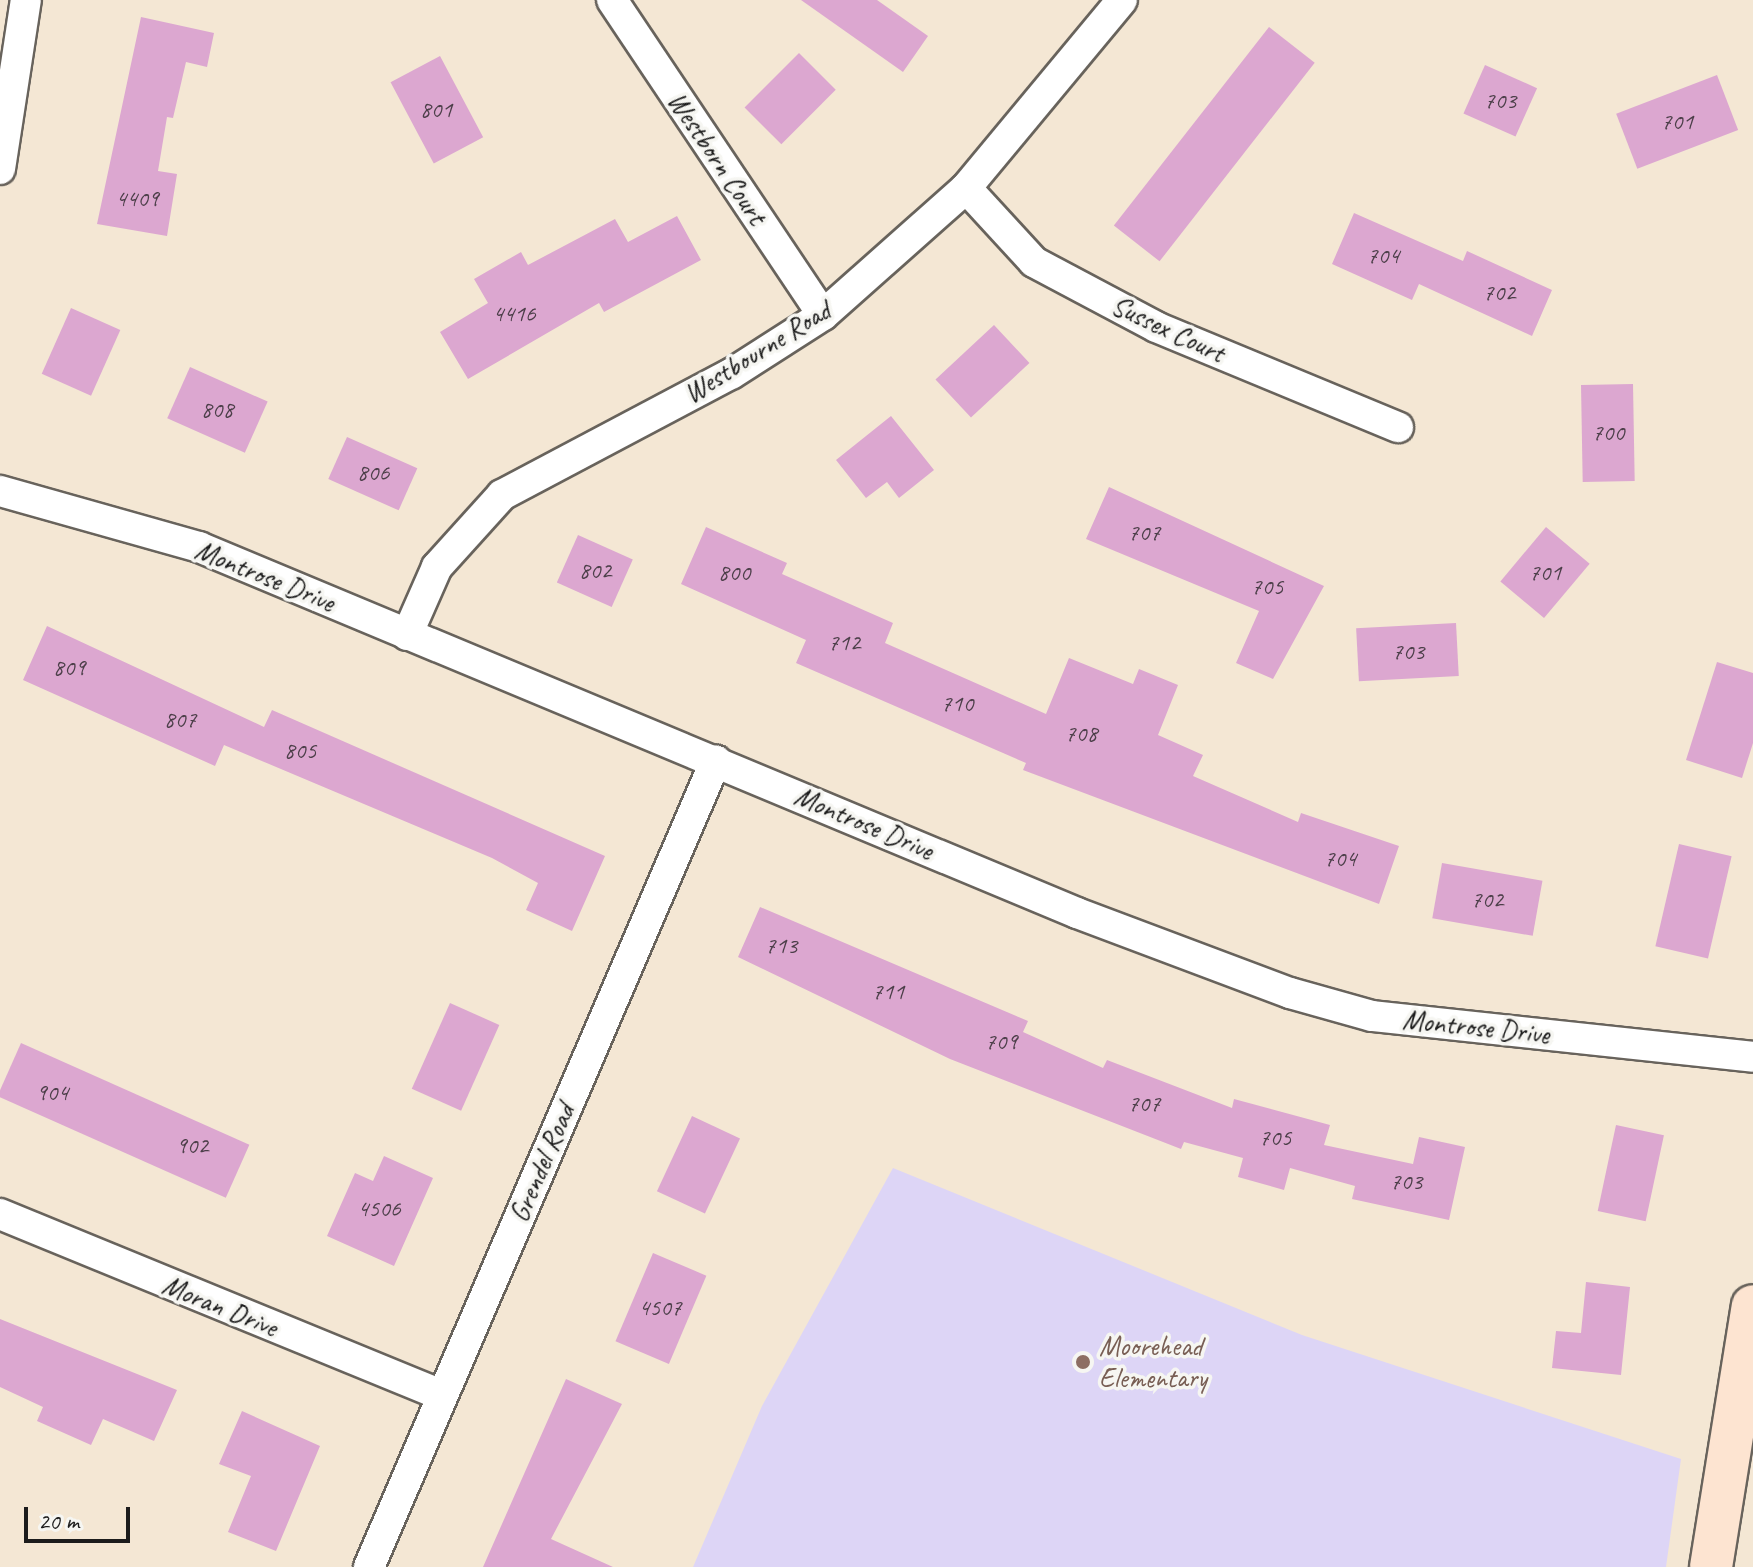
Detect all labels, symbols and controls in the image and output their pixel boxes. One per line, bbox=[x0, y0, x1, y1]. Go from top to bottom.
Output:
street label: Westborn Court bbox=[660, 85, 774, 231]
house number: 703 bbox=[1484, 87, 1516, 115]
house number: 801 bbox=[420, 96, 452, 124]
house number: 701 bbox=[1661, 108, 1693, 136]
house number: 4409 bbox=[115, 185, 159, 213]
house number: 704 bbox=[1367, 242, 1399, 270]
house number: 702 bbox=[1483, 279, 1515, 307]
street label: Sussex Court bbox=[1106, 288, 1230, 370]
street label: Westbourne Road bbox=[678, 294, 836, 410]
house number: 4416 bbox=[492, 300, 536, 328]
house number: 808 bbox=[201, 396, 233, 424]
house number: 700 bbox=[1592, 419, 1624, 447]
house number: 806 bbox=[357, 459, 389, 487]
house number: 707 bbox=[1128, 519, 1160, 547]
street label: Montrose Drive bbox=[190, 533, 340, 619]
house number: 802 bbox=[579, 557, 611, 585]
house number: 800 bbox=[718, 559, 750, 587]
house number: 701 bbox=[1529, 559, 1561, 587]
house number: 705 bbox=[1251, 573, 1283, 601]
house number: 712 bbox=[828, 629, 860, 657]
house number: 703 bbox=[1392, 638, 1424, 666]
house number: 809 bbox=[53, 654, 85, 682]
house number: 710 bbox=[941, 690, 973, 718]
house number: 807 bbox=[164, 706, 196, 734]
house number: 708 bbox=[1065, 720, 1097, 748]
house number: 805 bbox=[284, 737, 316, 765]
street label: Montrose Drive bbox=[790, 779, 938, 867]
house number: 704 bbox=[1324, 845, 1356, 873]
house number: 702 bbox=[1471, 886, 1503, 914]
house number: 713 bbox=[765, 932, 797, 960]
house number: 711 bbox=[872, 978, 904, 1006]
street label: Montrose Drive bbox=[1401, 1003, 1551, 1051]
house number: 709 bbox=[985, 1028, 1017, 1056]
house number: 904 bbox=[36, 1079, 68, 1107]
house number: 707 bbox=[1128, 1090, 1160, 1118]
street label: Grendel Road bbox=[502, 1099, 582, 1227]
house number: 705 bbox=[1259, 1124, 1291, 1152]
house number: 902 bbox=[176, 1132, 208, 1160]
house number: 703 bbox=[1390, 1168, 1422, 1196]
house number: 4506 bbox=[357, 1195, 401, 1223]
street label: Moran Drive bbox=[158, 1268, 282, 1344]
house number: 4507 bbox=[638, 1294, 682, 1322]
place label: Moorehead Elementary bbox=[1099, 1329, 1207, 1395]
marker: Moorehead Elementary bbox=[1074, 1353, 1092, 1371]
scale bar bbox=[28, 1491, 134, 1541]
text: 20 m bbox=[38, 1506, 79, 1536]

